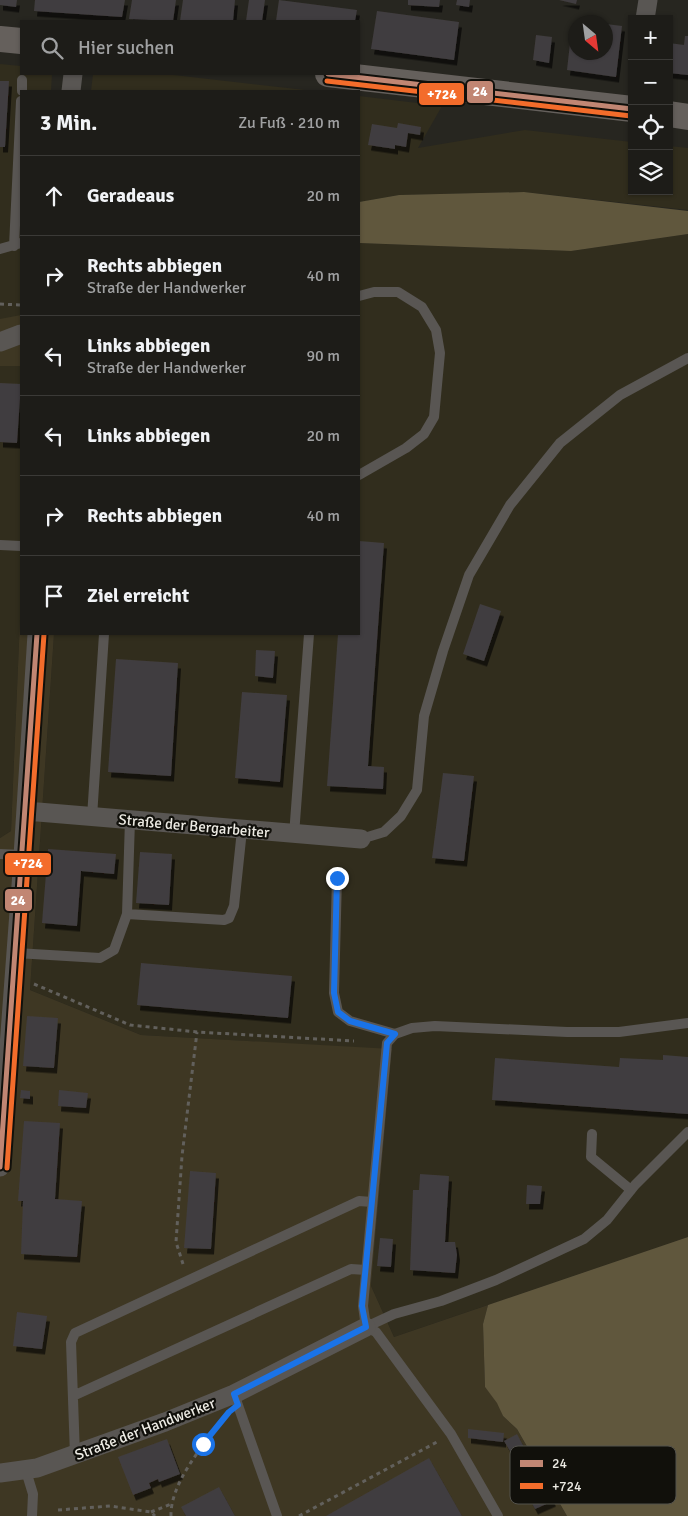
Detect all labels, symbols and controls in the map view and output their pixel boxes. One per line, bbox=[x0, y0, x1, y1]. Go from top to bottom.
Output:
north arrow bbox=[568, 15, 613, 60]
map controls bbox=[628, 15, 673, 195]
button: + bbox=[628, 15, 673, 60]
search box bbox=[20, 20, 360, 75]
icon: search bbox=[38, 34, 66, 62]
text: Hier suchen bbox=[78, 36, 174, 60]
button: − bbox=[628, 60, 673, 105]
line badge: 24 bbox=[466, 80, 494, 104]
line badge: +724 bbox=[418, 82, 465, 106]
text: 24 bbox=[472, 83, 488, 100]
text: +724 bbox=[427, 86, 457, 103]
button: locate bbox=[628, 105, 673, 150]
text: 3 Min. bbox=[40, 110, 97, 136]
text: Zu Fuß · 210 m bbox=[238, 113, 340, 133]
button: layers bbox=[628, 150, 673, 195]
icon: ahead bbox=[40, 182, 68, 210]
text: Geradeaus bbox=[87, 184, 174, 208]
text: 20 m bbox=[306, 186, 340, 206]
text: Rechts abbiegen bbox=[87, 254, 222, 278]
icon: right bbox=[40, 262, 68, 290]
text: 40 m bbox=[306, 266, 340, 286]
text: Straße der Handwerker bbox=[87, 278, 246, 298]
text: Links abbiegen bbox=[87, 334, 210, 358]
icon: left bbox=[40, 342, 68, 370]
text: 90 m bbox=[306, 346, 340, 366]
text: Straße der Handwerker bbox=[87, 358, 246, 378]
icon: left bbox=[40, 422, 68, 450]
text: Links abbiegen bbox=[87, 424, 210, 448]
text: 20 m bbox=[306, 426, 340, 446]
icon: right bbox=[40, 502, 68, 530]
text: Rechts abbiegen bbox=[87, 504, 222, 528]
text: 40 m bbox=[306, 506, 340, 526]
icon: arrive bbox=[40, 582, 68, 610]
text: Ziel erreicht bbox=[87, 584, 189, 608]
street label: Straße der Bergarbeiter bbox=[118, 810, 271, 842]
line badge: +724 bbox=[4, 852, 52, 876]
text: +724 bbox=[13, 855, 43, 872]
route end bbox=[326, 867, 349, 890]
line badge: 24 bbox=[4, 888, 33, 912]
text: 24 bbox=[10, 892, 26, 909]
street label: Straße der Handwerker bbox=[72, 1394, 218, 1464]
route start bbox=[192, 1433, 215, 1456]
legend bbox=[510, 1446, 676, 1504]
text: 24 bbox=[552, 1455, 568, 1472]
text: +724 bbox=[552, 1478, 582, 1495]

